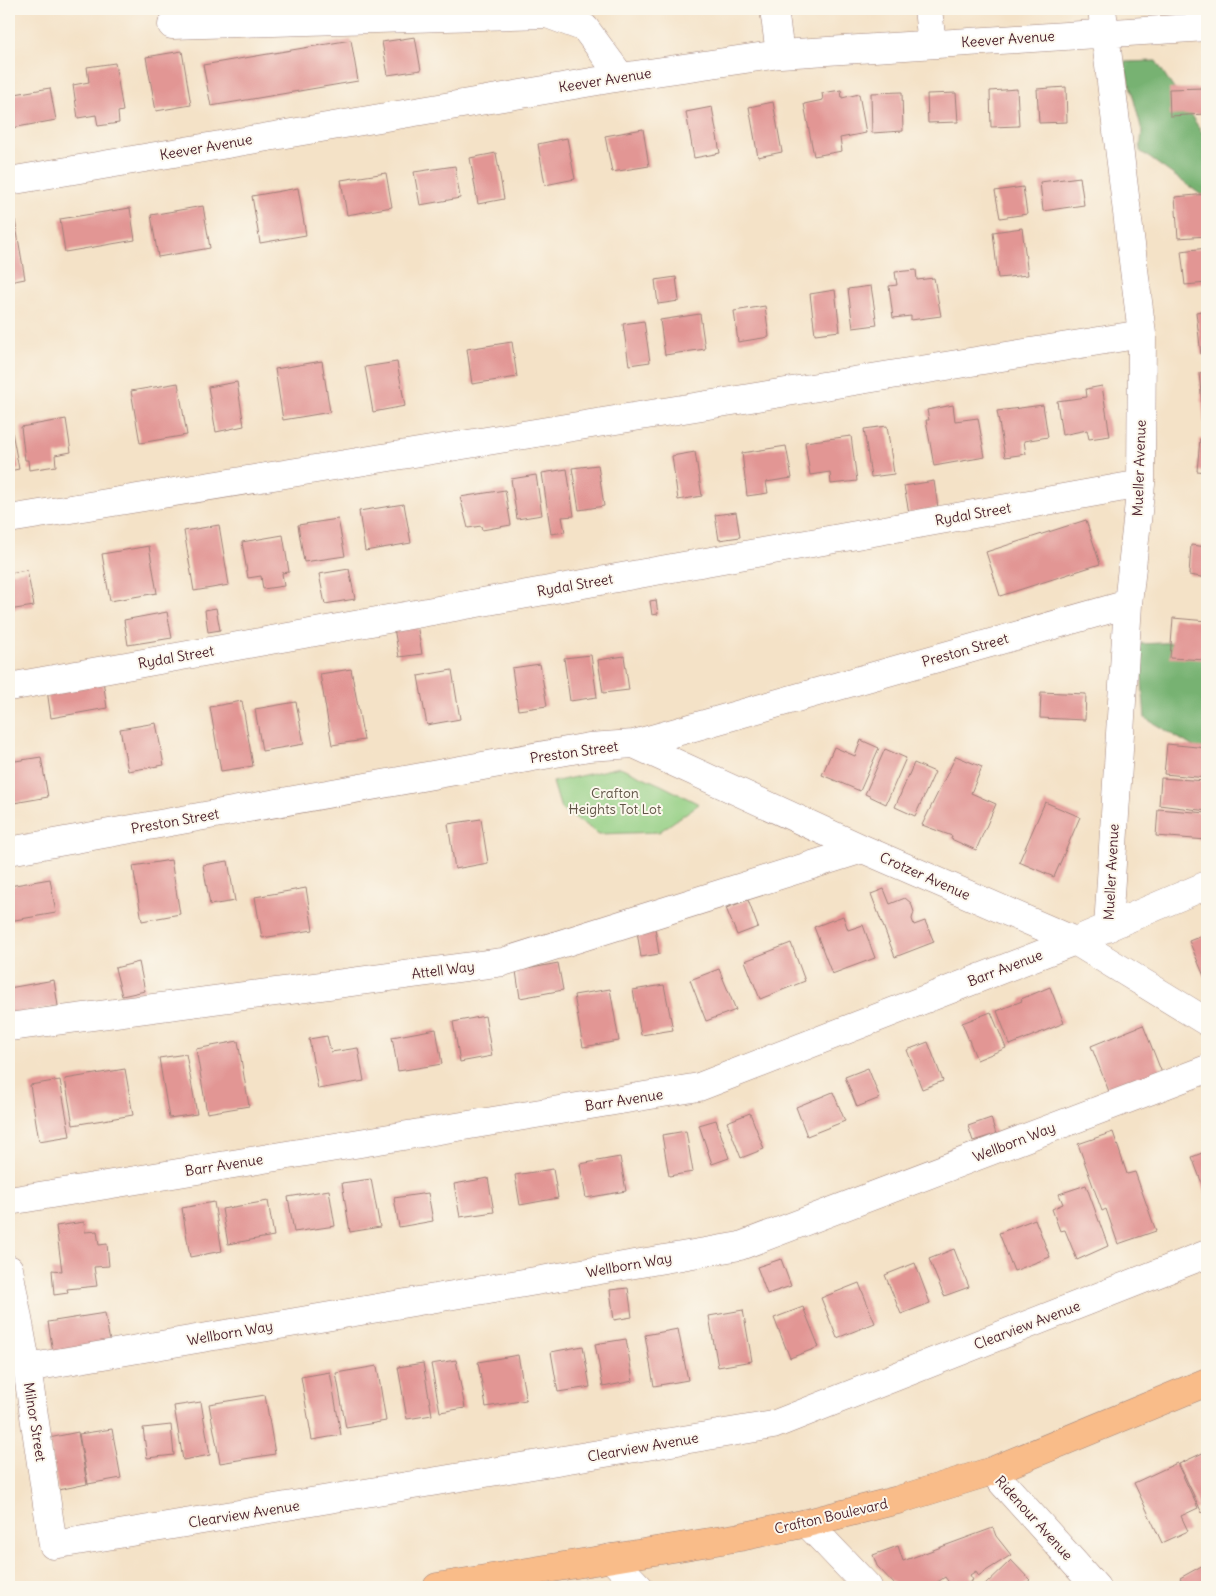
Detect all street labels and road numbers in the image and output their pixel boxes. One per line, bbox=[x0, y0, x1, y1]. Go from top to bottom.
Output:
street label: Keever Avenue bbox=[961, 27, 1055, 51]
street label: Keever Avenue bbox=[557, 64, 653, 96]
street label: Keever Avenue bbox=[158, 130, 254, 164]
street label: Mueller Avenue bbox=[1128, 419, 1150, 517]
street label: Rydal Street bbox=[934, 498, 1013, 530]
street label: Rydal Street bbox=[536, 569, 615, 601]
street label: Preston Street bbox=[920, 629, 1011, 671]
street label: Rydal Street bbox=[137, 641, 216, 673]
street label: Preston Street bbox=[529, 737, 620, 767]
street label: Preston Street bbox=[130, 804, 221, 838]
street label: Mueller Avenue bbox=[1099, 823, 1123, 921]
street label: Crotzer Avenue bbox=[877, 848, 973, 904]
street label: Barr Avenue bbox=[965, 945, 1045, 991]
street label: Attell Way bbox=[410, 957, 476, 983]
street label: Barr Avenue bbox=[584, 1085, 664, 1115]
street label: Wellborn Way bbox=[970, 1118, 1058, 1166]
street label: Barr Avenue bbox=[184, 1150, 264, 1180]
street label: Wellborn Way bbox=[585, 1249, 673, 1281]
street label: Clearview Avenue bbox=[971, 1296, 1083, 1354]
street label: Wellborn Way bbox=[186, 1317, 274, 1349]
street label: Milnor Street bbox=[20, 1381, 50, 1463]
street label: Clearview Avenue bbox=[586, 1428, 700, 1466]
street label: Ridenour Avenue bbox=[991, 1472, 1077, 1564]
street label: Crafton Boulevard bbox=[773, 1494, 889, 1538]
street label: Clearview Avenue bbox=[187, 1496, 301, 1532]

